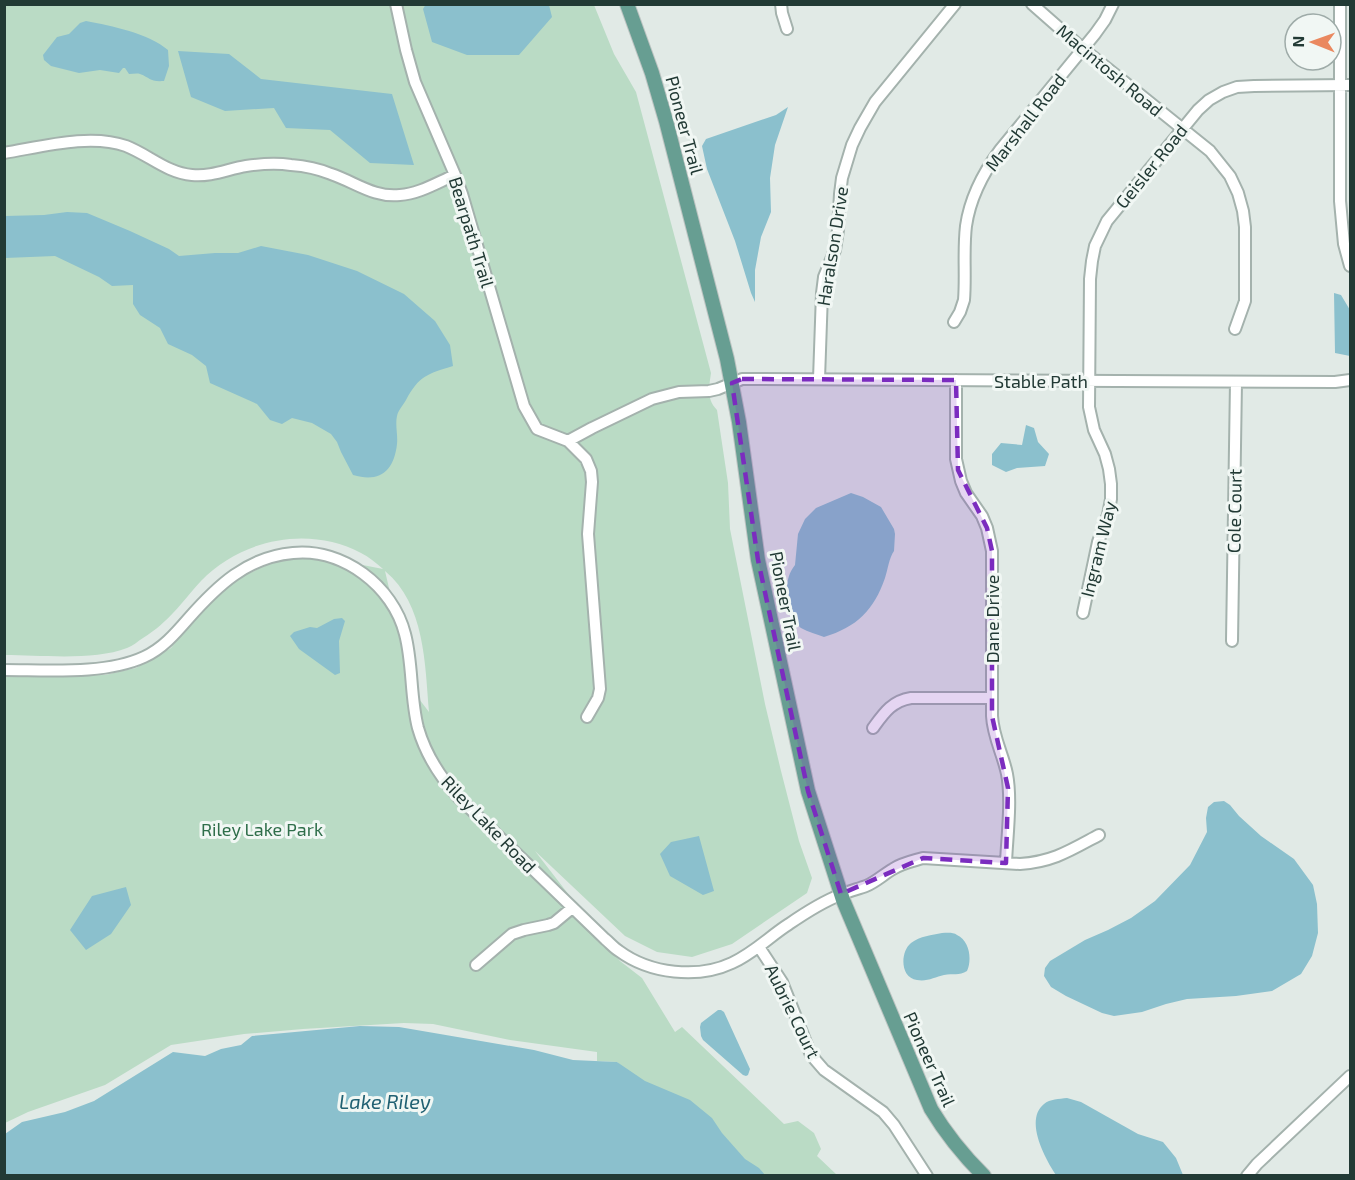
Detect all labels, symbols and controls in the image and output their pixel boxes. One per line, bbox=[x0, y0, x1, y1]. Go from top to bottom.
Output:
north arrow bbox=[1283, 12, 1343, 72]
street label: Macintosh Road bbox=[1053, 19, 1167, 121]
text: N bbox=[1288, 36, 1307, 48]
street label: Marshall Road bbox=[980, 69, 1070, 175]
street label: Pioneer Trail bbox=[661, 73, 709, 177]
street label: Geisler Road bbox=[1110, 119, 1192, 213]
street label: Bearpath Trail bbox=[445, 174, 500, 291]
street label: Haralson Drive bbox=[812, 185, 852, 307]
street label: Stable Path bbox=[994, 370, 1088, 392]
street label: Cole Court bbox=[1222, 469, 1246, 553]
street label: Ingram Way bbox=[1075, 498, 1121, 599]
street label: Pioneer Trail bbox=[766, 549, 807, 653]
street label: Dane Drive bbox=[981, 575, 1003, 663]
street label: Riley Lake Road bbox=[437, 771, 541, 877]
park label: Riley Lake Park bbox=[201, 818, 323, 840]
street label: Aubrie Court bbox=[761, 960, 825, 1062]
street label: Pioneer Trail bbox=[899, 1008, 961, 1110]
water label: Lake Riley bbox=[339, 1089, 431, 1114]

